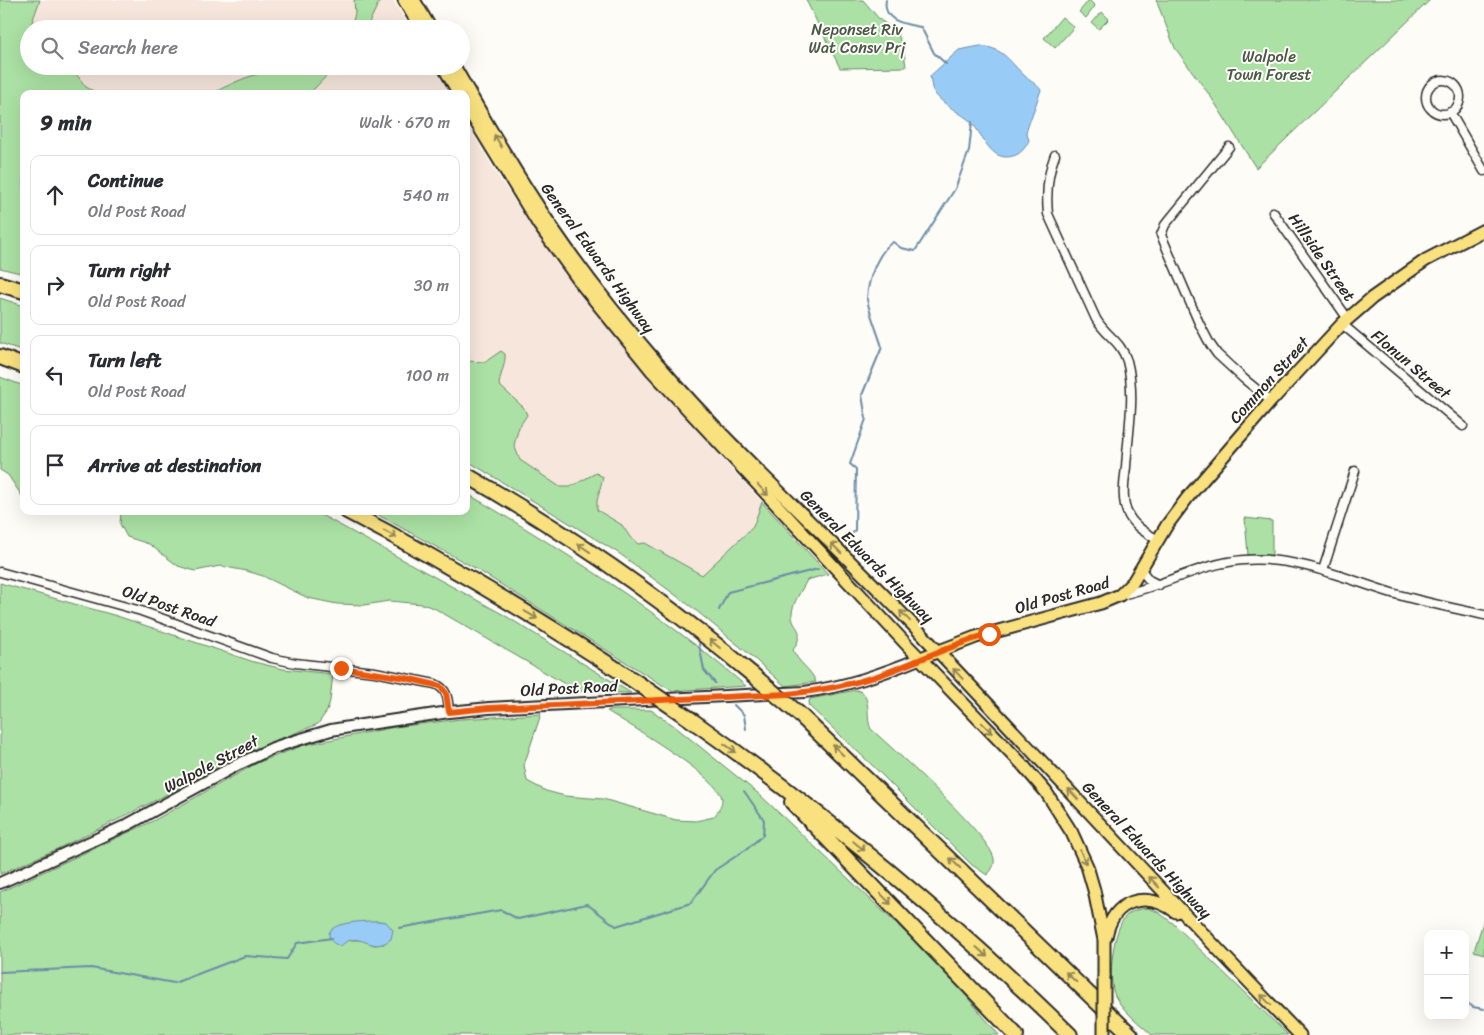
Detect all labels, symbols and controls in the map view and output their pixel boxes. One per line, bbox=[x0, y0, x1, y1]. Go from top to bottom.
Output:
park label: Neponset Riv Wat Consv Prj bbox=[809, 15, 907, 62]
search box bbox=[20, 20, 470, 75]
text: Search here bbox=[78, 31, 178, 64]
icon: search bbox=[38, 34, 66, 62]
park label: Walpole Town Forest bbox=[1227, 42, 1311, 89]
text: 9 min bbox=[40, 104, 92, 142]
text: Walk · 670 m bbox=[359, 108, 450, 137]
one-way arrow bbox=[493, 134, 503, 149]
text: Continue bbox=[88, 164, 164, 197]
street label: General Edwards Highway bbox=[533, 176, 663, 340]
icon: ahead bbox=[41, 181, 69, 209]
text: 540 m bbox=[403, 181, 449, 210]
text: Old Post Road bbox=[88, 197, 185, 226]
street label: Hillside Street bbox=[1281, 206, 1363, 308]
text: Turn right bbox=[88, 254, 170, 287]
icon: right bbox=[41, 271, 69, 299]
text: 30 m bbox=[414, 271, 449, 300]
text: Old Post Road bbox=[88, 287, 185, 316]
street label: Flonun Street bbox=[1364, 322, 1458, 407]
street label: Common Street bbox=[1222, 329, 1317, 430]
text: Turn left bbox=[88, 344, 161, 377]
icon: left bbox=[41, 361, 69, 389]
text: 100 m bbox=[405, 361, 449, 390]
text: Old Post Road bbox=[88, 377, 185, 406]
text: Arrive at destination bbox=[88, 449, 261, 482]
icon: arrive bbox=[41, 451, 69, 479]
street label: General Edwards Highway bbox=[793, 482, 942, 631]
one-way arrow bbox=[757, 483, 769, 496]
one-way arrow bbox=[382, 530, 397, 539]
one-way arrow bbox=[830, 542, 842, 554]
one-way arrow bbox=[577, 543, 591, 553]
street label: Old Post Road bbox=[1011, 567, 1114, 622]
street label: Old Post Road bbox=[118, 576, 221, 636]
one-way arrow bbox=[524, 610, 538, 620]
one-way arrow bbox=[899, 611, 911, 623]
route start bbox=[978, 623, 1001, 646]
one-way arrow bbox=[709, 638, 722, 649]
route end bbox=[330, 657, 353, 680]
one-way arrow bbox=[952, 667, 964, 680]
street label: Old Post Road bbox=[520, 671, 620, 705]
one-way arrow bbox=[981, 721, 993, 733]
street label: Walpole Street bbox=[158, 726, 264, 801]
one-way arrow bbox=[723, 743, 737, 753]
one-way arrow bbox=[831, 744, 844, 756]
street label: General Edwards Highway bbox=[1075, 774, 1220, 927]
one-way arrow bbox=[1067, 788, 1079, 800]
one-way arrow bbox=[852, 841, 865, 852]
one-way arrow bbox=[1079, 849, 1088, 865]
one-way arrow bbox=[949, 858, 961, 870]
one-way arrow bbox=[1148, 876, 1160, 889]
one-way arrow bbox=[880, 893, 892, 905]
map controls bbox=[1424, 930, 1469, 1020]
button: + bbox=[1424, 930, 1469, 975]
one-way arrow bbox=[976, 946, 989, 958]
one-way arrow bbox=[1065, 971, 1077, 983]
button: − bbox=[1424, 975, 1469, 1020]
one-way arrow bbox=[1260, 994, 1273, 1006]

